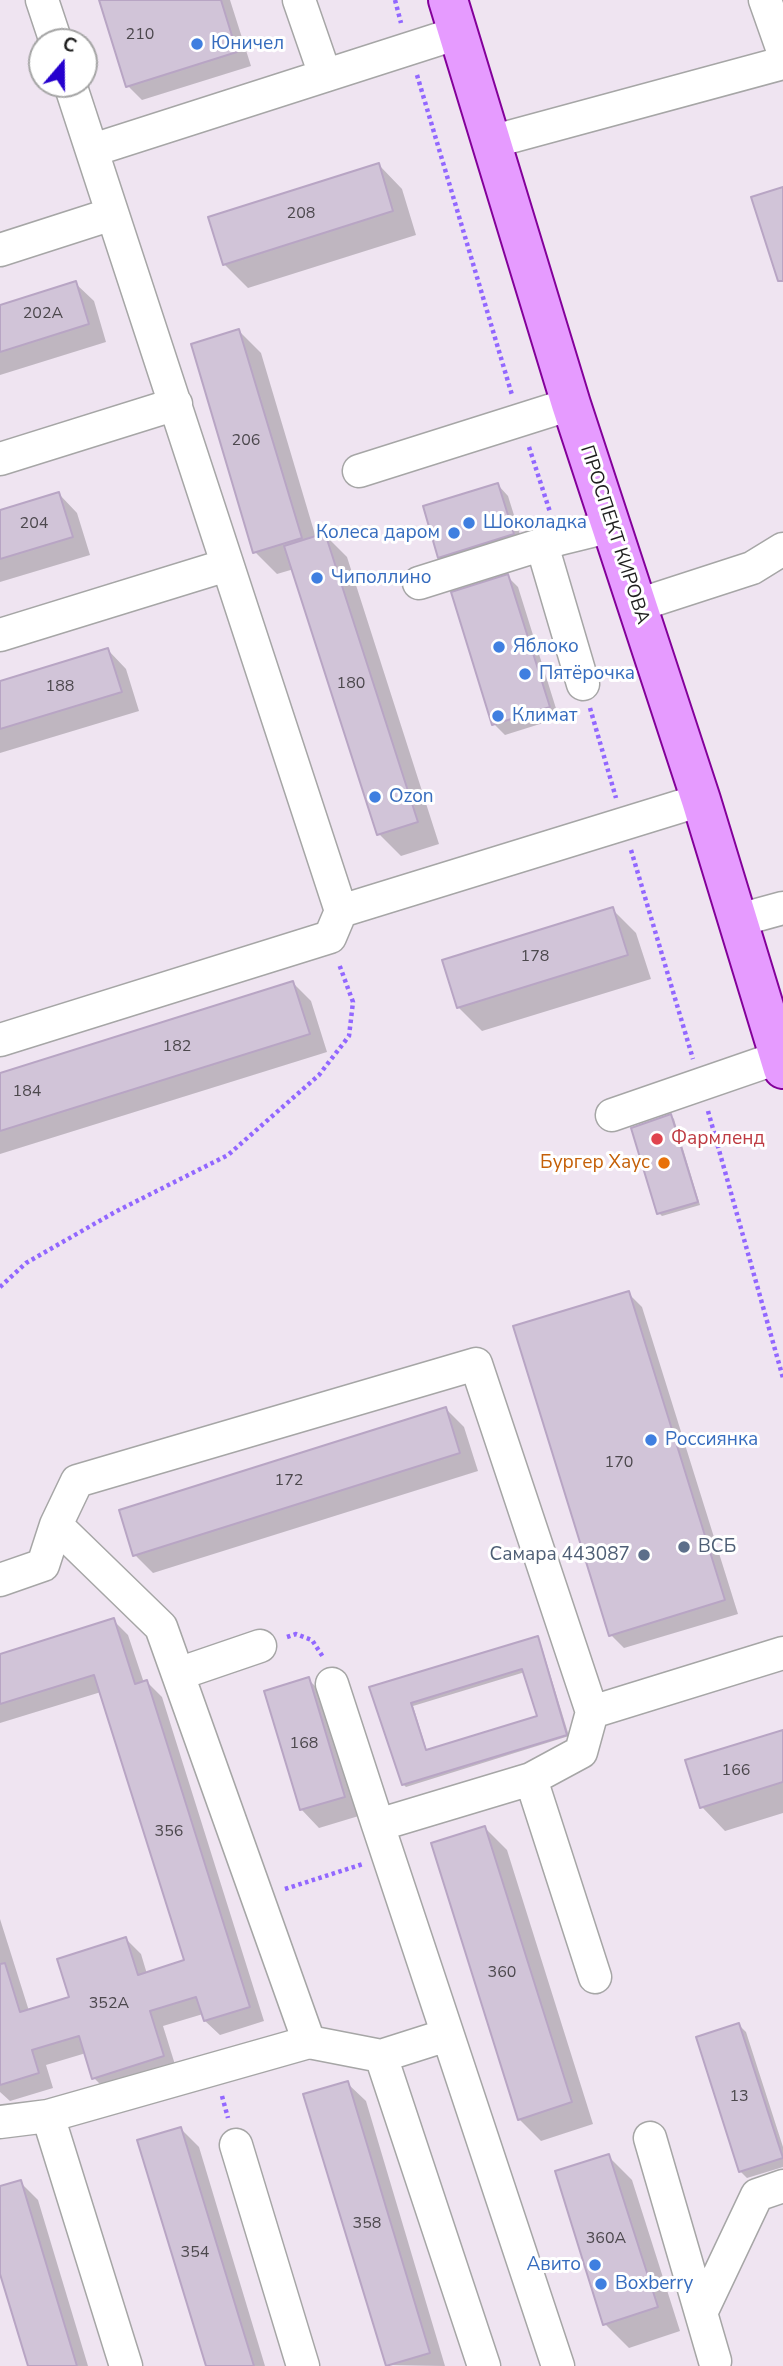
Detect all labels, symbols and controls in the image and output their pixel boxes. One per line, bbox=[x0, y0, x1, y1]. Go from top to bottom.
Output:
house number: 210 bbox=[126, 25, 154, 45]
north arrow bbox=[28, 28, 98, 98]
text: С bbox=[59, 31, 80, 60]
place label: Юничел bbox=[211, 33, 284, 55]
marker: Юничел bbox=[189, 36, 205, 52]
house number: 208 bbox=[287, 204, 315, 224]
house number: 202А bbox=[23, 304, 63, 324]
house number: 206 bbox=[232, 431, 260, 451]
street label: ПРОСПЕКТ КИРОВА bbox=[574, 443, 654, 627]
place label: Шоколадка bbox=[483, 512, 587, 534]
house number: 204 bbox=[20, 514, 48, 534]
marker: Шоколадка bbox=[461, 515, 477, 531]
place label: Колеса даром bbox=[316, 522, 440, 544]
marker: Колеса даром bbox=[446, 525, 462, 541]
place label: Чиполлино bbox=[331, 567, 431, 589]
marker: Чиполлино bbox=[309, 570, 325, 586]
place label: Яблоко bbox=[513, 636, 579, 658]
marker: Яблоко bbox=[491, 639, 507, 655]
place label: Пятёрочка bbox=[539, 663, 635, 685]
marker: Пятёрочка bbox=[517, 666, 533, 682]
house number: 180 bbox=[337, 674, 365, 694]
house number: 188 bbox=[46, 677, 74, 697]
place label: Климат bbox=[512, 705, 577, 727]
marker: Климат bbox=[490, 708, 506, 724]
place label: Ozon bbox=[389, 786, 434, 808]
marker: Ozon bbox=[367, 789, 383, 805]
house number: 178 bbox=[521, 947, 549, 967]
house number: 182 bbox=[163, 1037, 191, 1057]
house number: 184 bbox=[13, 1082, 41, 1102]
place label: Фармленд bbox=[671, 1128, 765, 1150]
marker: Фармленд bbox=[649, 1131, 665, 1147]
place label: Бургер Хаус bbox=[540, 1152, 650, 1174]
marker: Бургер Хаус bbox=[656, 1155, 672, 1171]
place label: Россиянка bbox=[665, 1429, 758, 1451]
marker: Россиянка bbox=[643, 1432, 659, 1448]
house number: 170 bbox=[605, 1453, 633, 1473]
house number: 172 bbox=[275, 1471, 303, 1491]
place label: ВСБ bbox=[698, 1536, 736, 1558]
marker: ВСБ bbox=[676, 1539, 692, 1555]
place label: Самара 443087 bbox=[490, 1544, 630, 1566]
marker: Самара 443087 bbox=[636, 1547, 652, 1563]
house number: 168 bbox=[290, 1734, 318, 1754]
house number: 166 bbox=[722, 1761, 750, 1781]
house number: 356 bbox=[155, 1822, 183, 1842]
house number: 360 bbox=[488, 1963, 516, 1983]
house number: 352А bbox=[89, 1994, 129, 2014]
house number: 13 bbox=[729, 2087, 749, 2107]
house number: 358 bbox=[353, 2214, 381, 2234]
house number: 360А bbox=[586, 2229, 626, 2249]
house number: 354 bbox=[181, 2243, 209, 2263]
place label: Авито bbox=[527, 2254, 581, 2276]
marker: Авито bbox=[587, 2257, 603, 2273]
place label: Boxberry bbox=[615, 2273, 693, 2295]
marker: Boxberry bbox=[593, 2276, 609, 2292]

